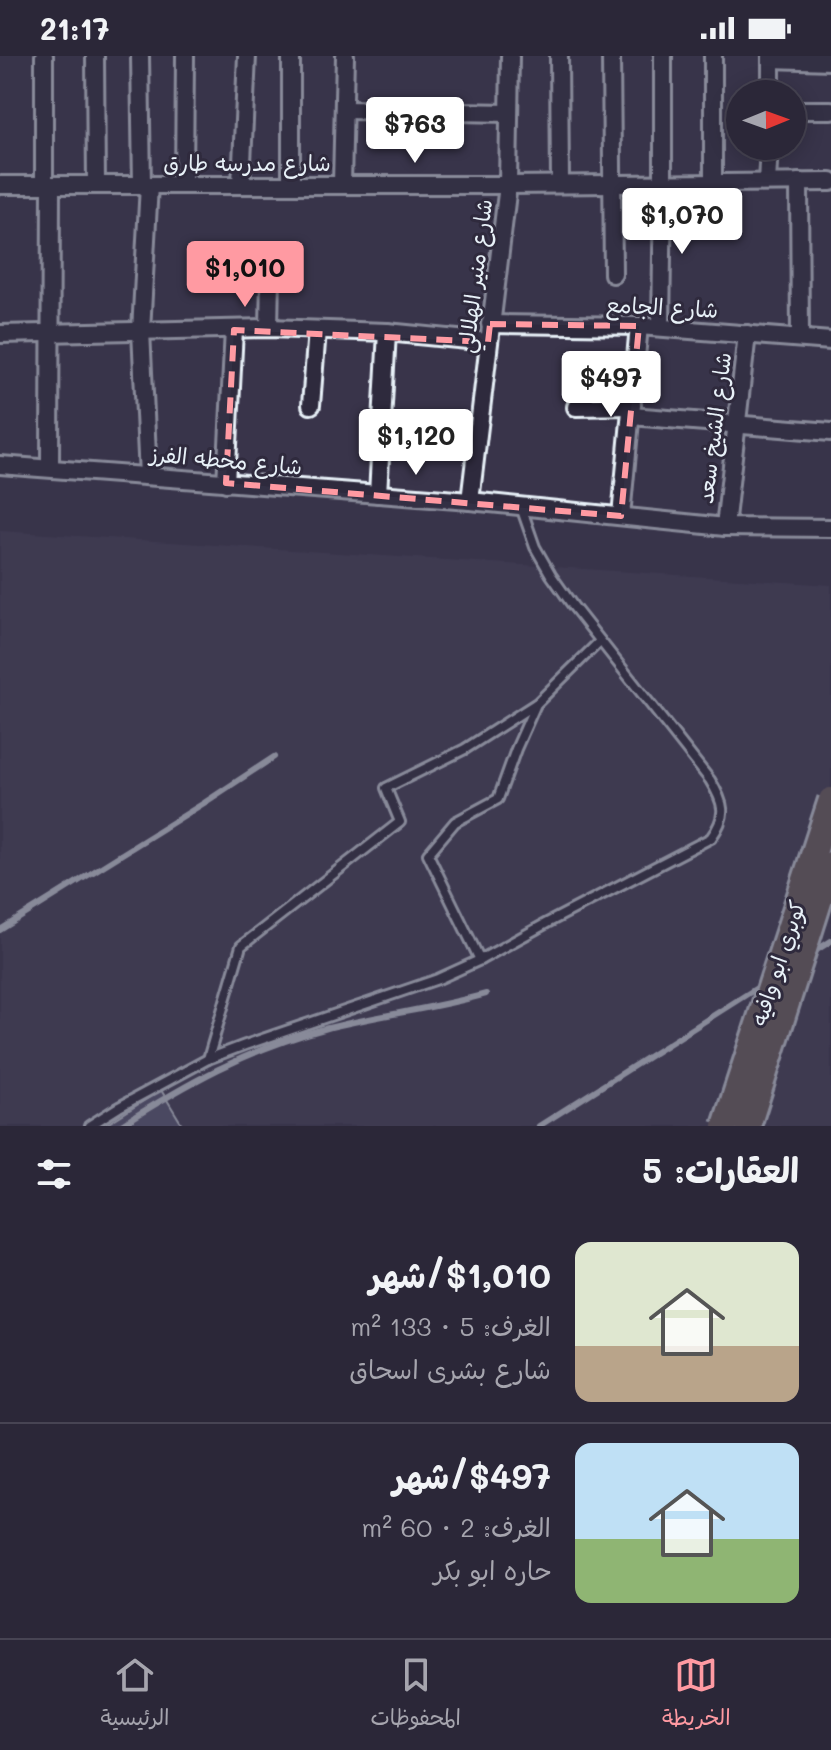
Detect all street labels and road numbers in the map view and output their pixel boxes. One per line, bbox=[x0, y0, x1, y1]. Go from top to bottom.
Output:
street label: شارع مدرسه طارق bbox=[163, 148, 331, 179]
street label: شارع منير الهلالي bbox=[451, 197, 504, 355]
street label: شارع الجامع bbox=[605, 289, 719, 327]
street label: شارع الشيخ سعد bbox=[690, 351, 739, 505]
street label: شارع محطه الفرز bbox=[147, 438, 303, 483]
street label: كوبري ابو وافيه bbox=[744, 896, 814, 1030]

